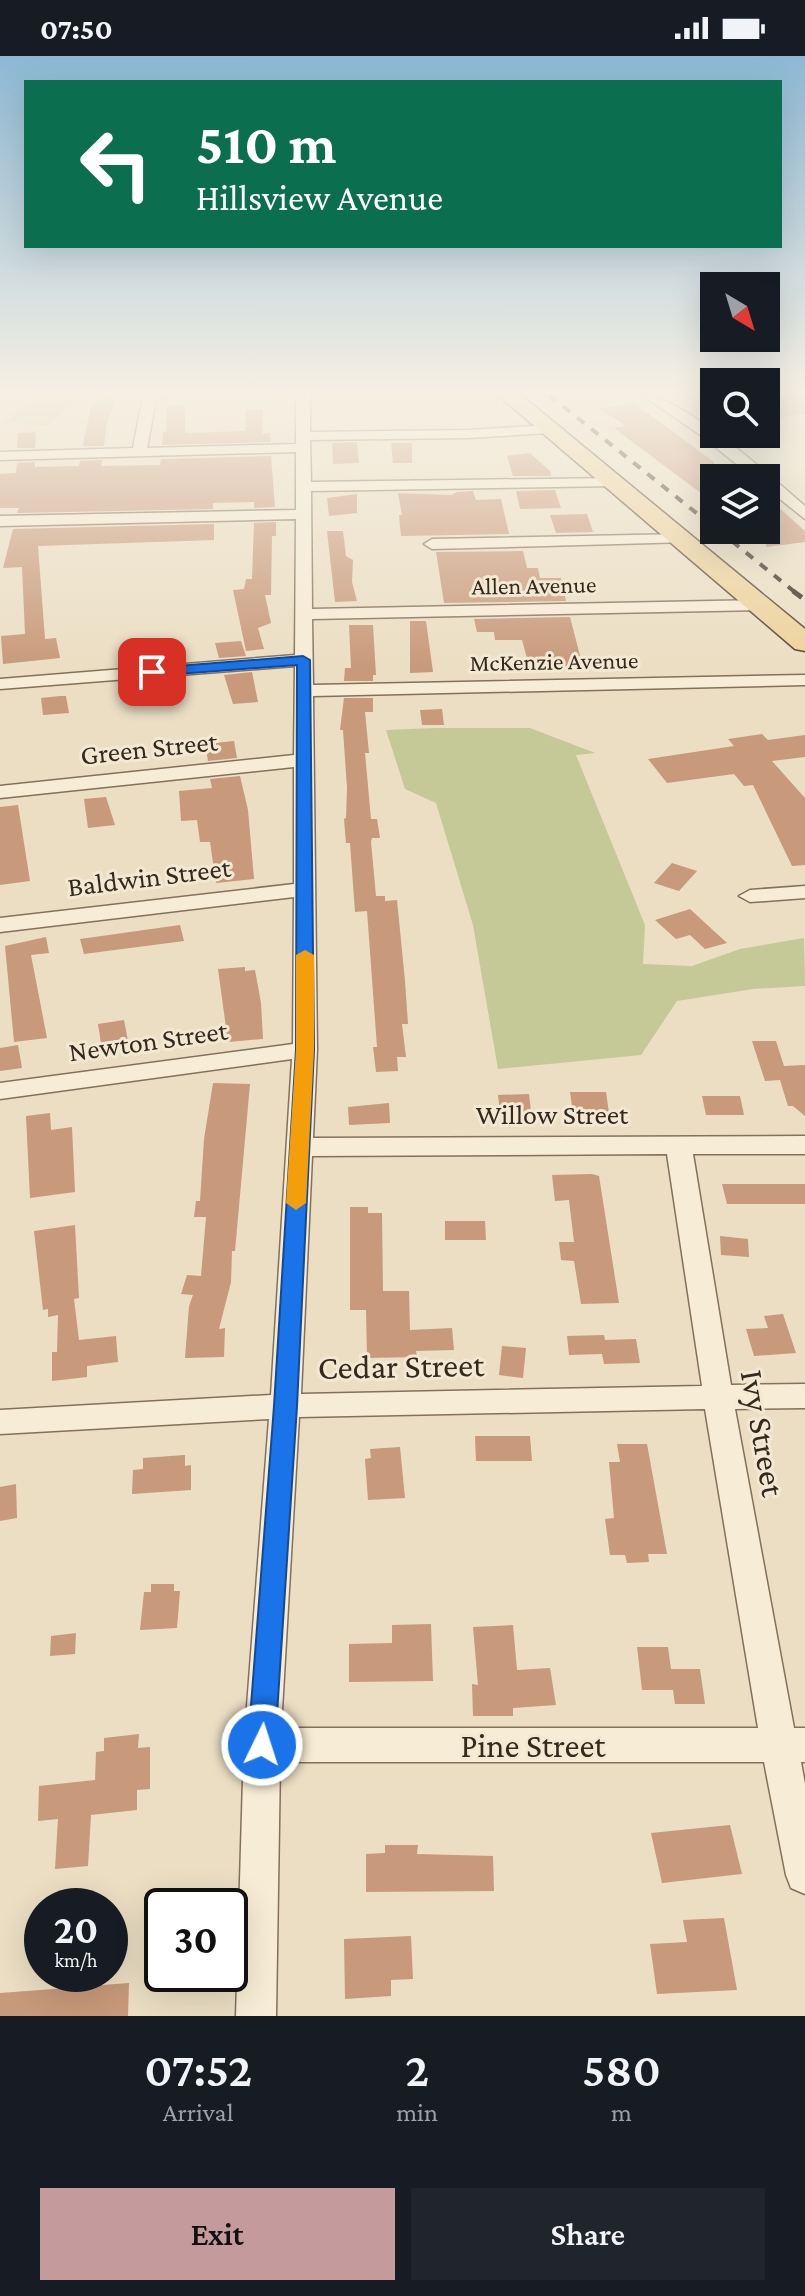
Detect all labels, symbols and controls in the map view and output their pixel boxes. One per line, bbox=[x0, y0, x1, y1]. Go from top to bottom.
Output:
text: 07:50 bbox=[40, 12, 113, 45]
icon: left bbox=[64, 112, 168, 216]
text: 510 m bbox=[196, 113, 336, 175]
text: Hillsview Avenue bbox=[196, 178, 443, 218]
north arrow bbox=[700, 272, 780, 352]
map controls bbox=[700, 272, 780, 544]
button: search bbox=[700, 368, 780, 448]
button: layers bbox=[700, 464, 780, 544]
street label: Allen Avenue bbox=[471, 570, 597, 600]
pin bbox=[118, 638, 186, 706]
street label: McKenzie Avenue bbox=[469, 646, 639, 676]
icon: arrive bbox=[130, 650, 174, 694]
street label: Green Street bbox=[79, 725, 220, 771]
street label: Baldwin Street bbox=[66, 852, 233, 902]
street label: Newton Street bbox=[67, 1014, 230, 1067]
street label: Willow Street bbox=[476, 1099, 629, 1130]
street label: Cedar Street bbox=[317, 1346, 485, 1386]
street label: Ivy Street bbox=[733, 1367, 792, 1500]
position arrow bbox=[220, 1703, 304, 1787]
street label: Pine Street bbox=[460, 1727, 606, 1764]
speed limit sign: 30 bbox=[144, 1888, 248, 1992]
text: 20 bbox=[54, 1907, 98, 1952]
text: km/h bbox=[54, 1949, 98, 1971]
text: 07:52 bbox=[144, 2043, 252, 2096]
text: 2 bbox=[405, 2043, 429, 2096]
text: 580 bbox=[582, 2043, 661, 2096]
text: Arrival bbox=[163, 2098, 233, 2127]
text: min bbox=[396, 2098, 438, 2127]
text: m bbox=[611, 2098, 632, 2127]
button: Exit bbox=[40, 2188, 395, 2280]
button: Share bbox=[411, 2188, 765, 2280]

